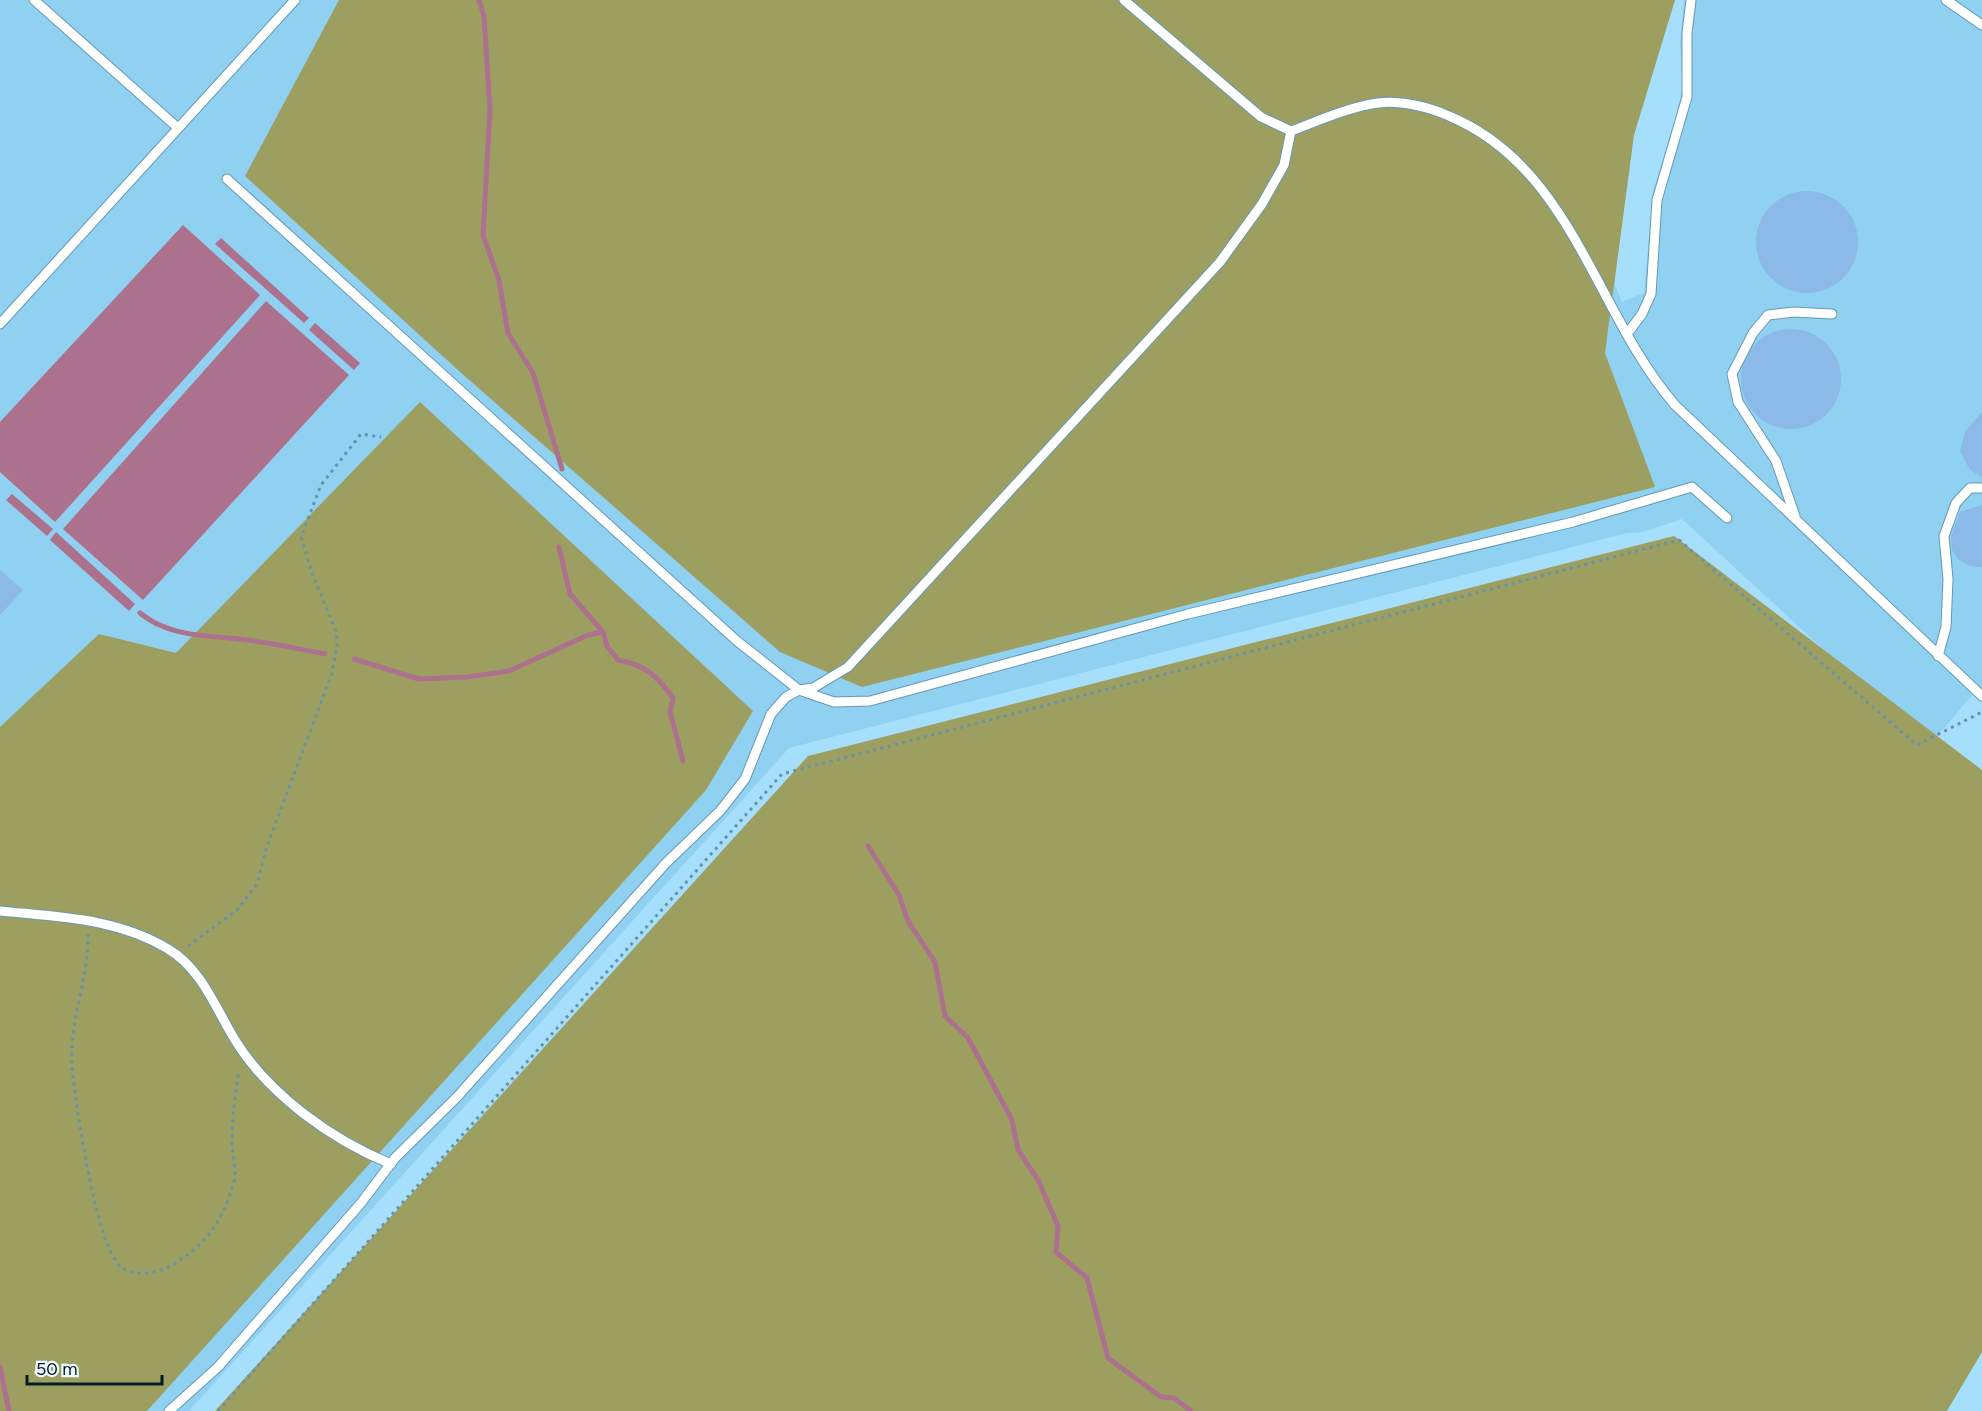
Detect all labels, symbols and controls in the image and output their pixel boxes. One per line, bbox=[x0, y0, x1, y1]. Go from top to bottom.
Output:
scale bar bbox=[27, 1348, 162, 1386]
text: 50 m bbox=[36, 1358, 78, 1380]

